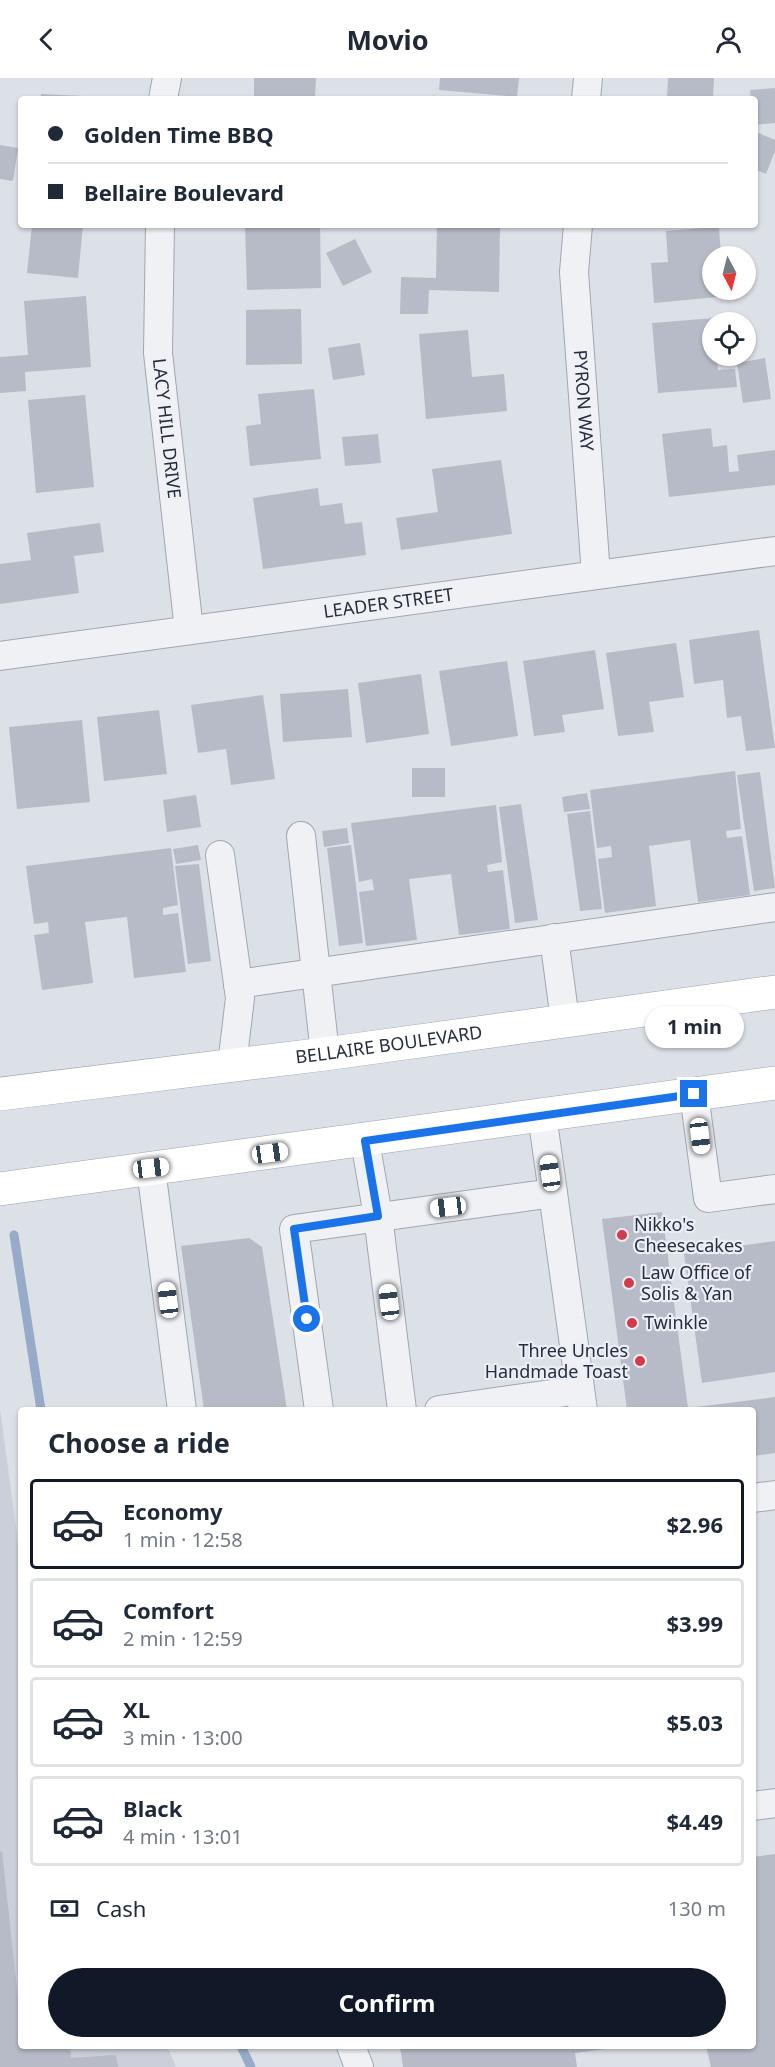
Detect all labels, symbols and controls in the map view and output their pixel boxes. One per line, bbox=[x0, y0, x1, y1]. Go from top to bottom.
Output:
text: Movio bbox=[346, 21, 429, 58]
icon: back bbox=[30, 23, 63, 56]
icon: person bbox=[712, 23, 745, 56]
text: Golden Time BBQ bbox=[84, 119, 274, 149]
text: Bellaire Boulevard bbox=[84, 177, 284, 207]
north arrow bbox=[702, 246, 756, 300]
map controls bbox=[702, 246, 756, 366]
button: locate bbox=[702, 312, 756, 366]
street label: PYRON WAY bbox=[569, 349, 600, 453]
street label: LACY HILL DRIVE bbox=[148, 357, 187, 500]
street label: LEADER STREET bbox=[322, 582, 455, 623]
callout: 1 min bbox=[644, 1007, 744, 1049]
text: 1 min bbox=[667, 1013, 722, 1040]
street label: BELLAIRE BOULEVARD bbox=[294, 1019, 484, 1069]
route end bbox=[680, 1080, 707, 1107]
car bbox=[689, 1117, 711, 1155]
car bbox=[251, 1142, 289, 1164]
car bbox=[539, 1154, 561, 1192]
car bbox=[132, 1157, 170, 1179]
car bbox=[429, 1196, 467, 1218]
place label: Nikko's Cheesecakes bbox=[634, 1212, 743, 1257]
marker: Nikko's Cheesecakes bbox=[615, 1228, 629, 1242]
place label: Law Office of Solis & Yan bbox=[641, 1260, 752, 1305]
marker: Law Office of Solis & Yan bbox=[622, 1276, 636, 1290]
car bbox=[157, 1281, 179, 1319]
car bbox=[378, 1283, 400, 1321]
route start bbox=[293, 1305, 320, 1332]
place label: Twinkle bbox=[644, 1310, 708, 1334]
marker: Twinkle bbox=[625, 1316, 639, 1330]
place label: Three Uncles Handmade Toast bbox=[485, 1338, 628, 1383]
marker: Three Uncles Handmade Toast bbox=[633, 1354, 647, 1368]
text: Choose a ride bbox=[48, 1424, 230, 1461]
text: Economy bbox=[123, 1496, 222, 1526]
icon: car bbox=[51, 1497, 105, 1551]
text: $2.96 bbox=[666, 1509, 723, 1539]
text: 1 min · 12:58 bbox=[123, 1526, 243, 1553]
text: Comfort bbox=[123, 1595, 214, 1625]
icon: car bbox=[51, 1596, 105, 1650]
text: $3.99 bbox=[666, 1608, 723, 1638]
text: 2 min · 12:59 bbox=[123, 1625, 243, 1652]
text: XL bbox=[123, 1694, 150, 1724]
icon: car bbox=[51, 1695, 105, 1749]
text: $5.03 bbox=[666, 1707, 723, 1737]
text: 3 min · 13:00 bbox=[123, 1724, 243, 1751]
text: Black bbox=[123, 1793, 182, 1823]
icon: car bbox=[51, 1794, 105, 1848]
text: $4.49 bbox=[666, 1806, 723, 1836]
text: 4 min · 13:01 bbox=[123, 1823, 243, 1850]
icon: cash bbox=[48, 1892, 81, 1925]
text: Cash bbox=[96, 1893, 146, 1923]
text: 130 m bbox=[668, 1895, 726, 1922]
button: Confirm bbox=[48, 1968, 726, 2037]

